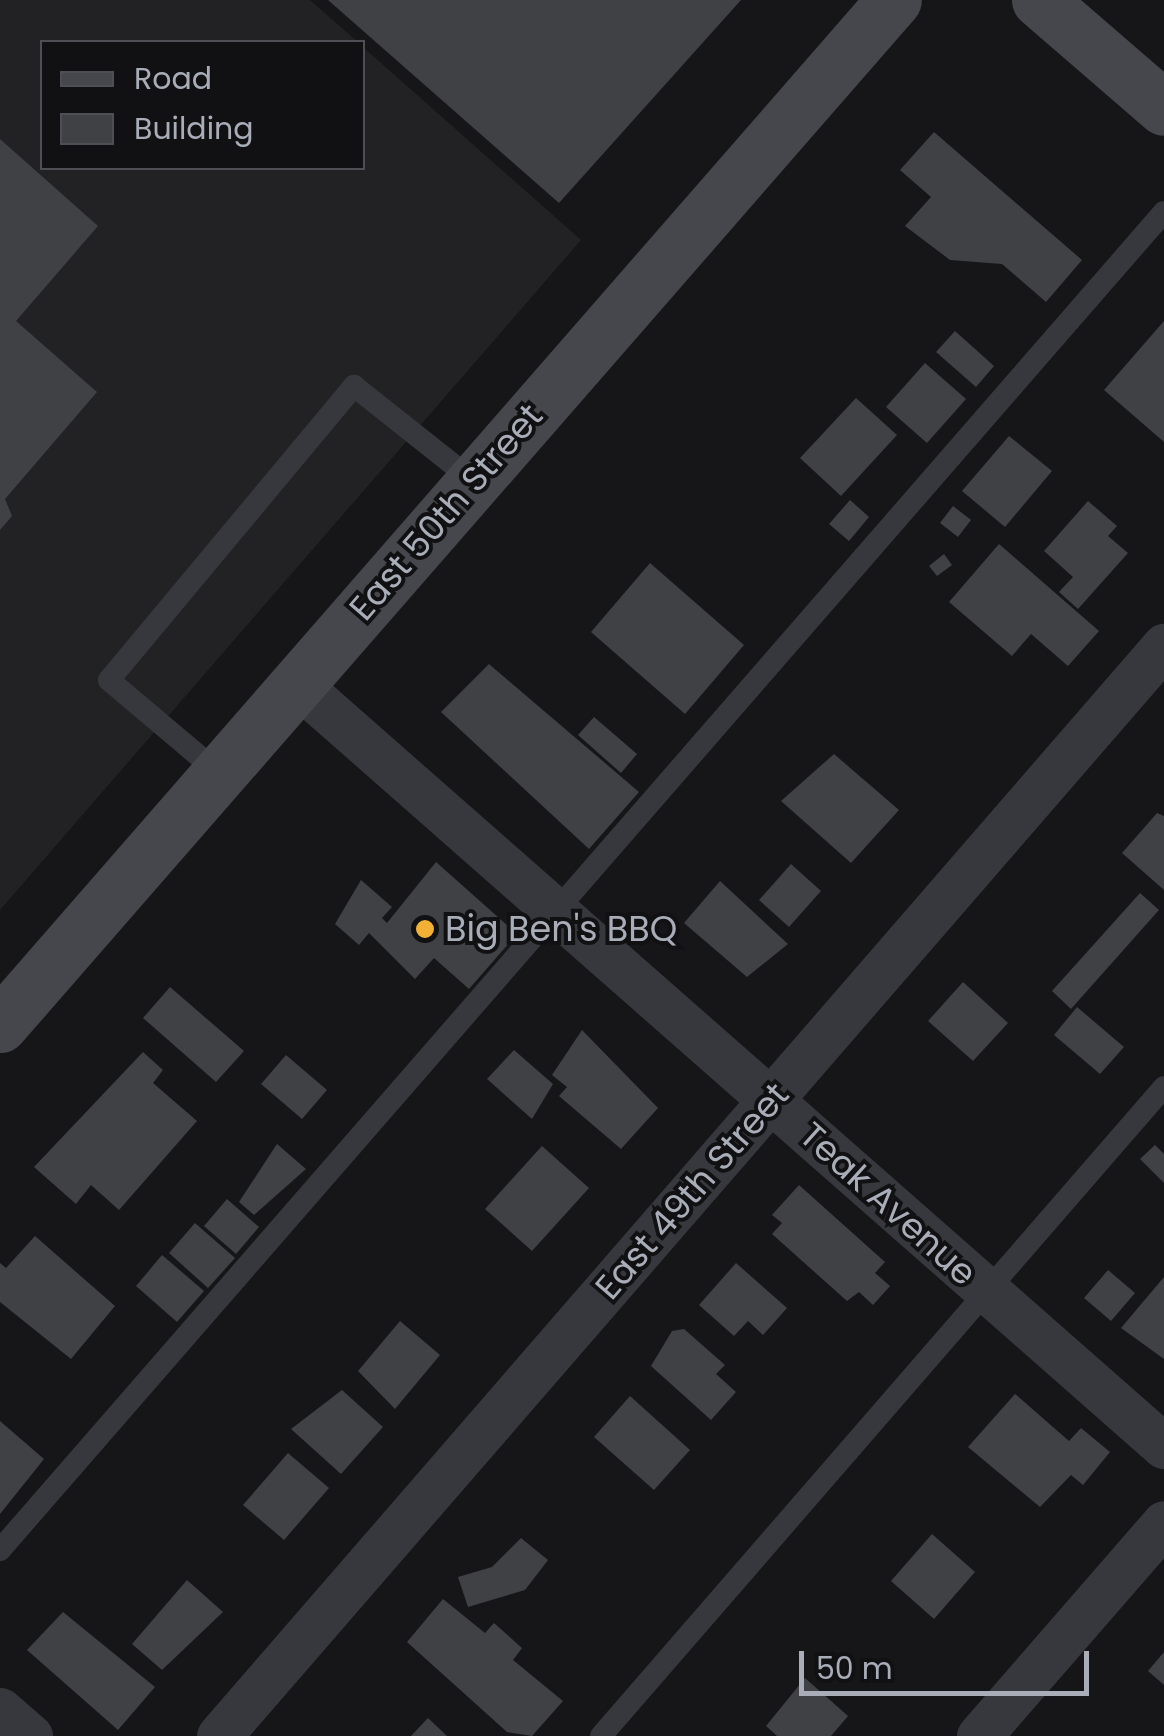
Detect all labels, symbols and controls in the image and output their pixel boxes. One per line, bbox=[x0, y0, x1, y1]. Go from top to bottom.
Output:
legend bbox=[40, 40, 365, 170]
text: Road bbox=[134, 57, 212, 100]
text: Building bbox=[134, 107, 254, 150]
street label: East 50th Street bbox=[341, 395, 551, 629]
place label: Big Ben's BBQ bbox=[445, 908, 677, 950]
marker: Big Ben's BBQ bbox=[414, 918, 436, 940]
street label: East 49th Street bbox=[587, 1074, 797, 1308]
street label: Teak Avenue bbox=[791, 1114, 985, 1294]
scale bar bbox=[804, 1631, 1094, 1693]
text: 50 m bbox=[816, 1647, 893, 1690]

